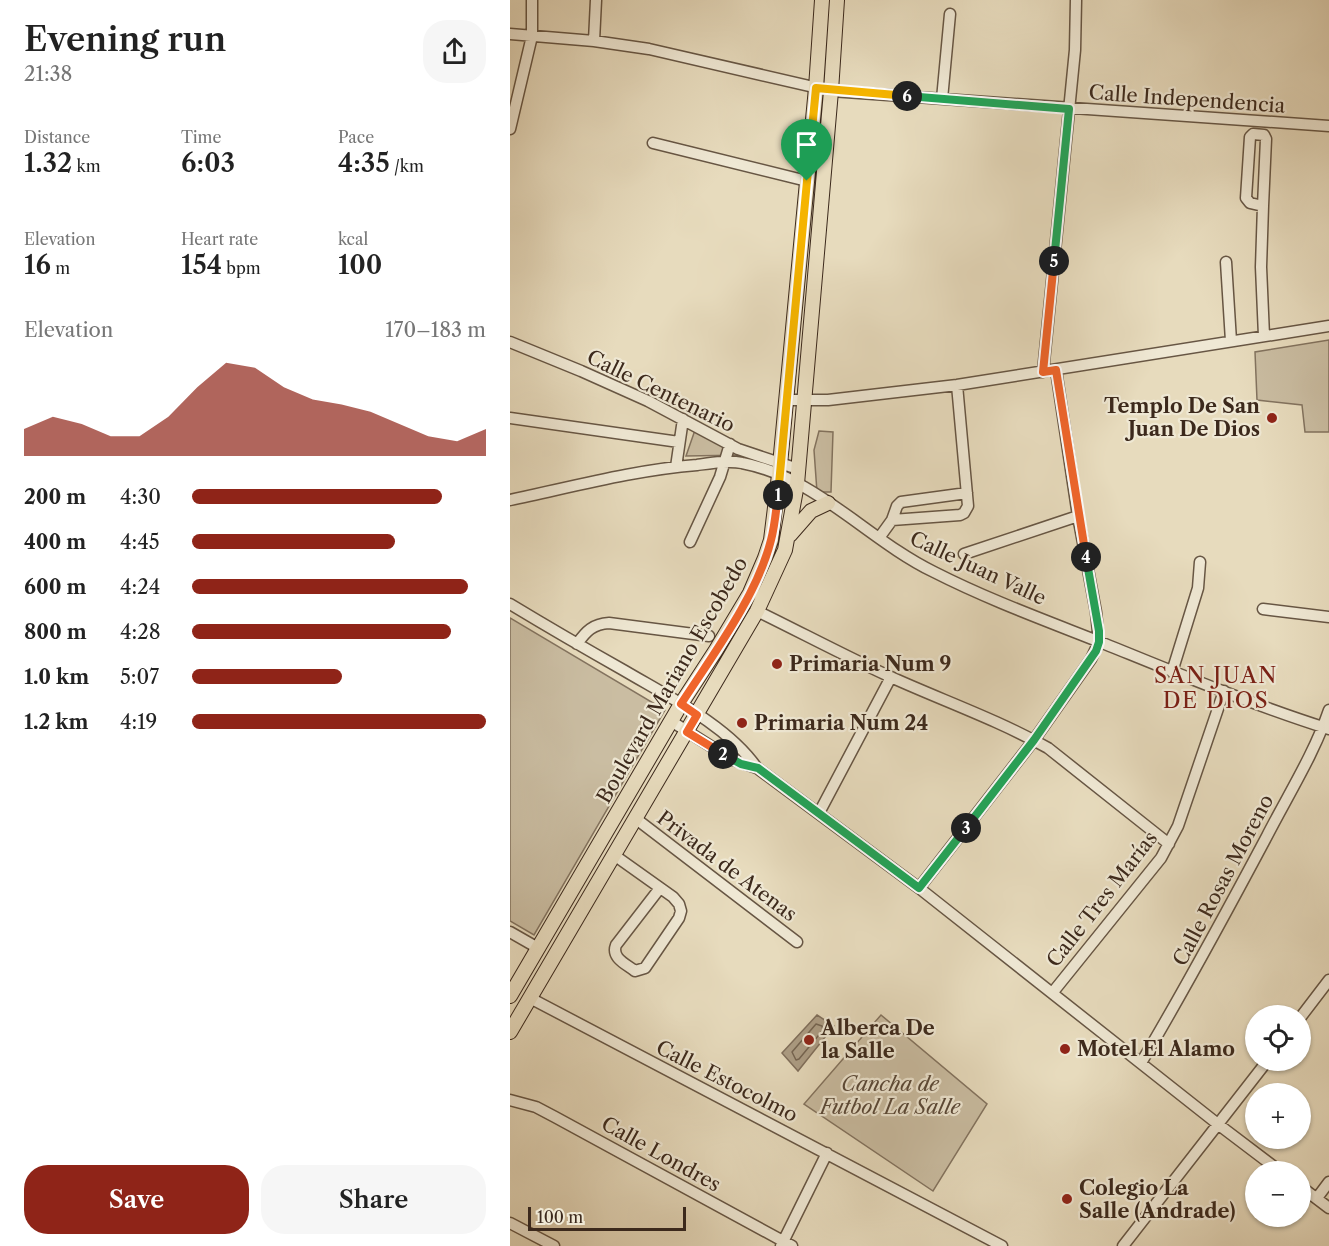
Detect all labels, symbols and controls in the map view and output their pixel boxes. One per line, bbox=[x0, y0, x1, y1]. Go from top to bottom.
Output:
text: Evening run bbox=[24, 19, 226, 60]
button: share bbox=[423, 20, 486, 83]
text: 21:38 bbox=[24, 62, 72, 86]
street label: Calle Independencia bbox=[1088, 80, 1286, 118]
pin: 6 bbox=[892, 81, 922, 111]
text: 6 bbox=[902, 86, 912, 106]
pin bbox=[781, 119, 832, 181]
text: Distance bbox=[24, 127, 90, 147]
text: Time bbox=[181, 127, 221, 147]
text: Pace bbox=[338, 127, 374, 147]
icon: arrive bbox=[790, 128, 823, 161]
text: 1.32 bbox=[24, 147, 72, 179]
text: 6:03 bbox=[181, 147, 235, 179]
text: 4:35 bbox=[338, 147, 390, 179]
text: km bbox=[72, 156, 101, 176]
text: /km bbox=[390, 156, 424, 176]
text: Elevation bbox=[24, 229, 95, 249]
text: Heart rate bbox=[181, 229, 258, 249]
text: kcal bbox=[338, 229, 368, 249]
pin: 5 bbox=[1039, 246, 1069, 276]
text: 16 bbox=[24, 249, 51, 281]
text: 154 bbox=[181, 249, 222, 281]
text: 100 bbox=[338, 249, 382, 281]
text: 5 bbox=[1050, 251, 1058, 271]
text: m bbox=[51, 258, 70, 278]
text: bpm bbox=[222, 258, 261, 278]
text: Elevation bbox=[24, 318, 113, 342]
text: 170–183 m bbox=[385, 318, 486, 342]
street label: Calle Centenario bbox=[583, 345, 739, 437]
place label: Templo De San Juan De Dios bbox=[1104, 394, 1260, 441]
marker: Templo De San Juan De Dios bbox=[1265, 411, 1279, 425]
pin: 1 bbox=[763, 480, 793, 510]
text: 200 m bbox=[24, 485, 86, 509]
text: 4:30 bbox=[120, 485, 161, 509]
text: 1 bbox=[774, 485, 782, 505]
street label: Calle Juan Valle bbox=[906, 526, 1050, 610]
text: 400 m bbox=[24, 530, 86, 554]
text: 4:45 bbox=[120, 530, 160, 554]
pin: 4 bbox=[1071, 542, 1101, 572]
text: 4 bbox=[1081, 547, 1091, 567]
street label: Boulevard Mariano Escobedo bbox=[591, 553, 753, 807]
text: 600 m bbox=[24, 575, 86, 599]
text: 4:24 bbox=[120, 575, 160, 599]
text: 800 m bbox=[24, 620, 87, 644]
text: 4:28 bbox=[120, 620, 161, 644]
place label: Primaria Num 9 bbox=[789, 652, 952, 676]
marker: Primaria Num 9 bbox=[770, 657, 784, 671]
district label: SAN JUAN DE DIOS bbox=[1154, 662, 1278, 714]
text: 1.0 km bbox=[24, 665, 89, 689]
text: 5:07 bbox=[120, 665, 159, 689]
text: 1.2 km bbox=[24, 710, 88, 734]
text: 4:19 bbox=[120, 710, 157, 734]
place label: Primaria Num 24 bbox=[754, 711, 928, 735]
marker: Primaria Num 24 bbox=[735, 716, 749, 730]
pin: 2 bbox=[708, 739, 738, 769]
text: 2 bbox=[718, 744, 728, 764]
street label: Calle Rosas Moreno bbox=[1168, 790, 1278, 970]
street label: Privada de Atenas bbox=[652, 806, 802, 926]
pin: 3 bbox=[951, 813, 981, 843]
text: 3 bbox=[961, 818, 971, 838]
street label: Calle Tres Marías bbox=[1042, 826, 1162, 972]
map controls bbox=[1245, 1005, 1311, 1227]
button: locate bbox=[1245, 1005, 1311, 1071]
place label: Alberca De la Salle bbox=[820, 1016, 935, 1063]
marker: Alberca De la Salle bbox=[802, 1033, 816, 1047]
street label: Calle Estocolmo bbox=[652, 1035, 802, 1127]
place label: Motel El Alamo bbox=[1077, 1037, 1235, 1061]
marker: Motel El Alamo bbox=[1058, 1042, 1072, 1056]
park label: Cancha de Futbol La Salle bbox=[818, 1072, 961, 1119]
button: + bbox=[1245, 1083, 1311, 1149]
street label: Calle Londres bbox=[597, 1111, 725, 1197]
button: − bbox=[1245, 1161, 1311, 1227]
button: Save bbox=[24, 1165, 249, 1234]
button: Share bbox=[261, 1165, 486, 1234]
place label: Colegio La Salle (Andrade) bbox=[1079, 1176, 1235, 1223]
marker: Colegio La Salle (Andrade) bbox=[1060, 1192, 1074, 1206]
scale bar bbox=[528, 1204, 686, 1232]
text: 100 m bbox=[537, 1207, 583, 1227]

